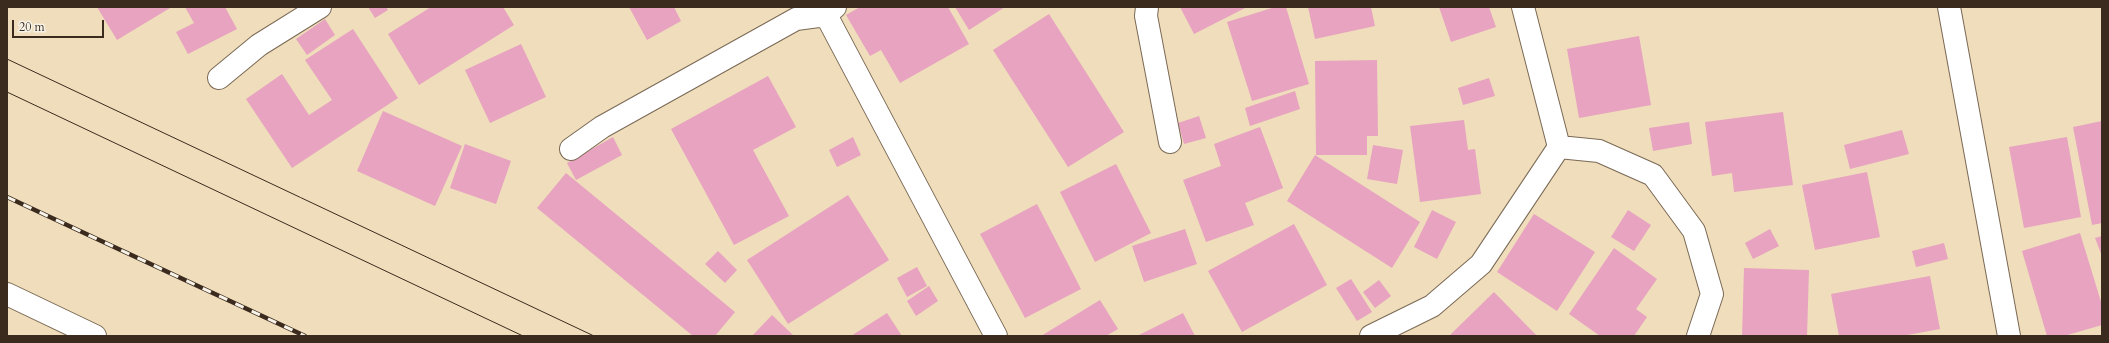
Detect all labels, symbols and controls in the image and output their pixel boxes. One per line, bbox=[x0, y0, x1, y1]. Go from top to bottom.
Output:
scale bar bbox=[14, 12, 106, 38]
text: 20 m bbox=[19, 19, 45, 35]

